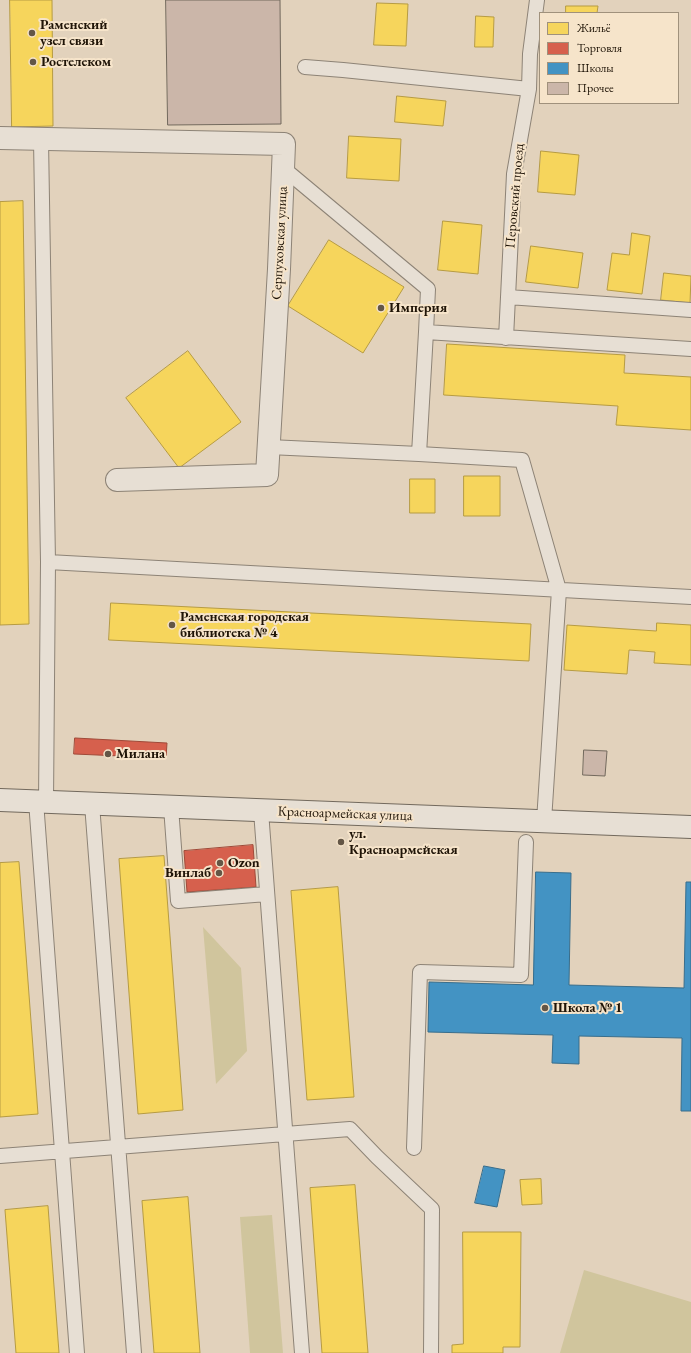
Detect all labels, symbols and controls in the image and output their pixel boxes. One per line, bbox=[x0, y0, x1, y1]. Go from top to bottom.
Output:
legend bbox=[539, 12, 679, 104]
place label: Раменский узел связи bbox=[40, 17, 108, 50]
text: Жильё bbox=[577, 20, 610, 36]
marker: Раменский узел связи bbox=[27, 28, 37, 38]
text: Торговля bbox=[577, 40, 622, 56]
place label: Ростелеком bbox=[41, 54, 111, 70]
marker: Ростелеком bbox=[28, 57, 38, 67]
text: Школы bbox=[577, 60, 614, 76]
text: Прочее bbox=[577, 80, 614, 96]
street label: Перовский проезд bbox=[502, 143, 528, 249]
street label: Серпуховская улица bbox=[269, 186, 291, 300]
place label: Империя bbox=[389, 300, 447, 316]
marker: Империя bbox=[376, 303, 386, 313]
place label: Раменская городская библиотека № 4 bbox=[180, 609, 309, 642]
marker: Раменская городская библиотека № 4 bbox=[167, 620, 177, 630]
place label: Милана bbox=[116, 746, 165, 762]
marker: Милана bbox=[103, 749, 113, 759]
street label: Красноармейская улица bbox=[277, 803, 413, 825]
place label: ул. Красноармейская bbox=[349, 826, 458, 858]
marker: ул. Красноармейская bbox=[336, 837, 346, 847]
place label: Ozon bbox=[228, 855, 260, 871]
marker: Ozon bbox=[215, 858, 225, 868]
place label: Винлаб bbox=[165, 865, 211, 881]
marker: Винлаб bbox=[214, 868, 224, 878]
place label: Школа № 1 bbox=[553, 1000, 622, 1016]
marker: Школа № 1 bbox=[540, 1003, 550, 1013]

